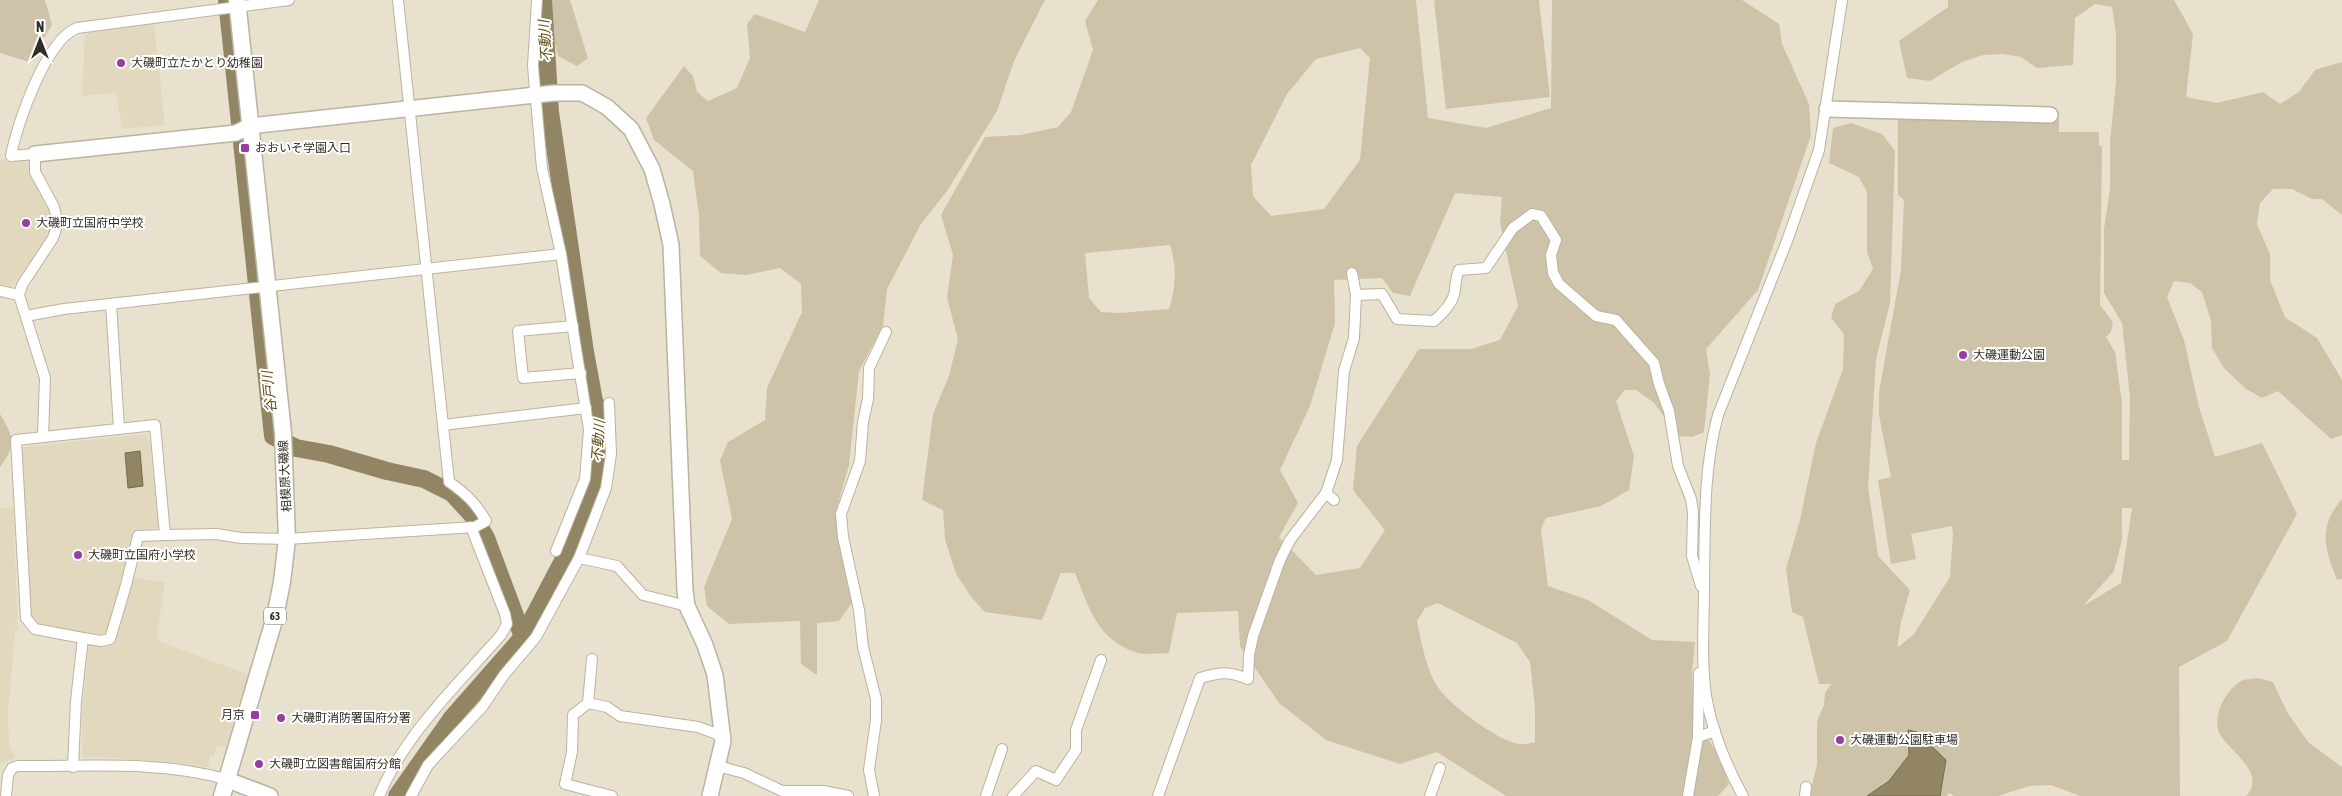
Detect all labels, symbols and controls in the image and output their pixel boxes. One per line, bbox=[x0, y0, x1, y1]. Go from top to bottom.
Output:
north arrow bbox=[15, 15, 65, 65]
water label: 不動川 bbox=[535, 17, 554, 63]
text: N bbox=[36, 19, 44, 35]
place label: 大磯町立たかとり幼稚園 bbox=[131, 56, 263, 70]
marker: 大磯町立たかとり幼稚園 bbox=[115, 57, 127, 69]
place label: おおいそ学園入口 bbox=[255, 141, 351, 155]
marker: おおいそ学園入口 bbox=[239, 142, 251, 154]
place label: 大磯町立国府中学校 bbox=[36, 216, 144, 230]
marker: 大磯町立国府中学校 bbox=[20, 217, 32, 229]
place label: 大磯運動公園 bbox=[1973, 348, 2045, 362]
marker: 大磯運動公園 bbox=[1957, 349, 1969, 361]
water label: 谷戸川 bbox=[259, 368, 279, 414]
water label: 不動川 bbox=[589, 417, 608, 463]
street label: 相模原大磯線 bbox=[276, 440, 294, 512]
place label: 大磯町立国府小学校 bbox=[88, 548, 196, 562]
marker: 大磯町立国府小学校 bbox=[72, 549, 84, 561]
road number: 63 bbox=[264, 608, 286, 624]
place label: 月京 bbox=[221, 708, 245, 722]
marker: 月京 bbox=[249, 709, 261, 721]
place label: 大磯町消防署国府分署 bbox=[291, 711, 411, 725]
marker: 大磯町消防署国府分署 bbox=[275, 712, 287, 724]
place label: 大磯運動公園駐車場 bbox=[1850, 733, 1958, 747]
marker: 大磯運動公園駐車場 bbox=[1834, 734, 1846, 746]
place label: 大磯町立図書館国府分館 bbox=[269, 757, 401, 771]
marker: 大磯町立図書館国府分館 bbox=[253, 758, 265, 770]

